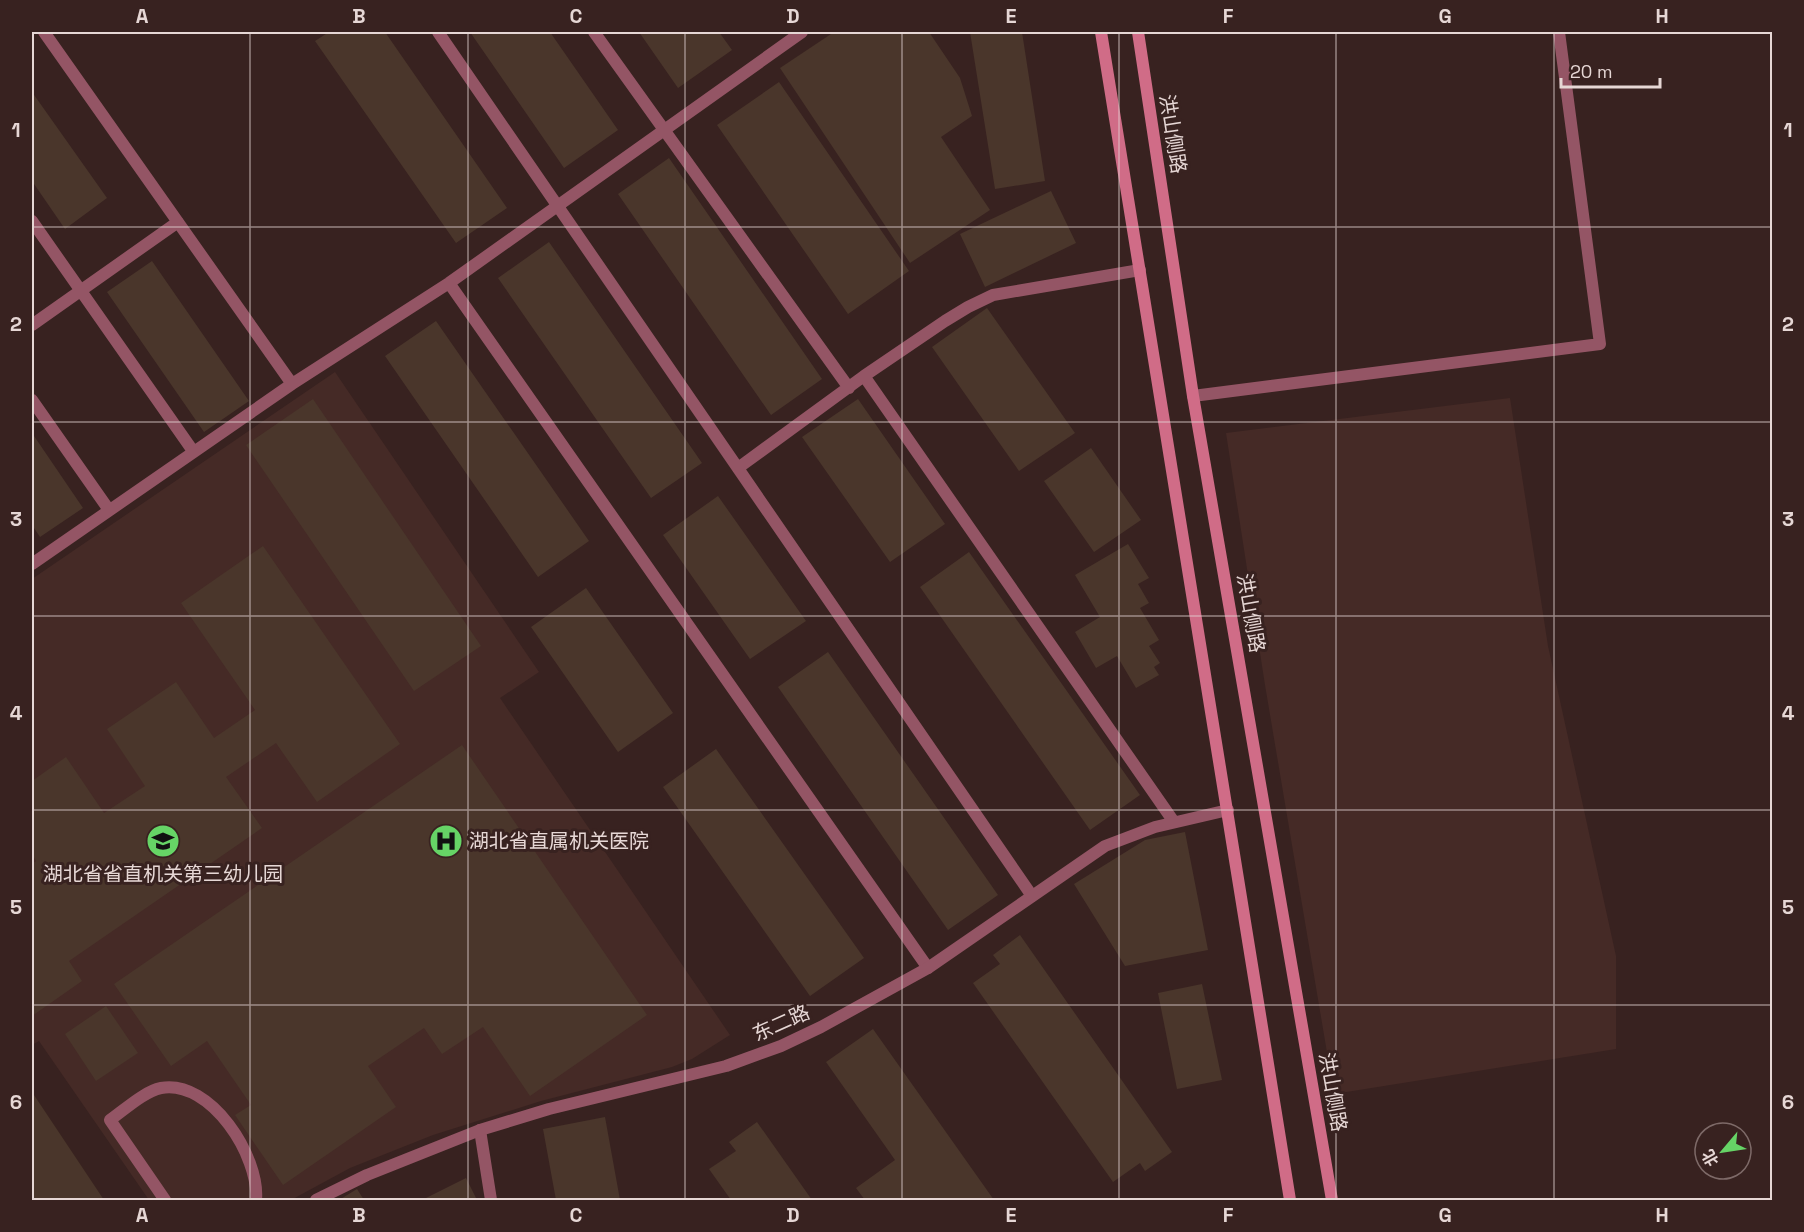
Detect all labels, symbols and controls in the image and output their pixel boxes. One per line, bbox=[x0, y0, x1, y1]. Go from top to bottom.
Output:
text: A bbox=[136, 3, 149, 29]
text: B bbox=[352, 3, 366, 29]
text: C bbox=[570, 3, 583, 29]
text: D bbox=[786, 3, 800, 29]
text: E bbox=[1005, 3, 1017, 29]
text: F bbox=[1223, 3, 1234, 29]
text: G bbox=[1438, 3, 1452, 29]
text: H bbox=[1655, 3, 1669, 29]
scale bar bbox=[1561, 51, 1660, 89]
text: 20 m bbox=[1570, 60, 1613, 83]
street label: 洪山侧路 bbox=[1154, 92, 1192, 176]
text: 1 bbox=[11, 117, 21, 143]
text: 1 bbox=[1783, 117, 1793, 143]
text: 2 bbox=[10, 311, 22, 337]
text: 2 bbox=[1782, 311, 1794, 337]
text: 3 bbox=[10, 506, 22, 532]
text: 3 bbox=[1782, 506, 1794, 532]
street label: 洪山侧路 bbox=[1231, 571, 1271, 655]
text: 4 bbox=[10, 700, 23, 726]
text: 4 bbox=[1782, 700, 1795, 726]
school or university icon: 湖北省省直机关第三幼儿园 bbox=[145, 823, 181, 859]
hospital icon: 湖北省直属机关医院 bbox=[428, 823, 464, 859]
place label: 湖北省直属机关医院 bbox=[469, 828, 649, 854]
place label: 湖北省省直机关第三幼儿园 bbox=[43, 861, 283, 887]
text: 5 bbox=[10, 894, 22, 920]
text: 5 bbox=[1782, 894, 1794, 920]
street label: 东二路 bbox=[748, 999, 814, 1047]
street label: 洪山侧路 bbox=[1313, 1050, 1353, 1134]
text: 6 bbox=[10, 1089, 22, 1115]
text: 6 bbox=[1782, 1089, 1794, 1115]
north arrow bbox=[1693, 1121, 1753, 1181]
text: 北 bbox=[1697, 1146, 1723, 1170]
text: A bbox=[136, 1202, 149, 1228]
text: B bbox=[352, 1202, 366, 1228]
text: C bbox=[570, 1202, 583, 1228]
text: D bbox=[786, 1202, 800, 1228]
text: E bbox=[1005, 1202, 1017, 1228]
text: F bbox=[1223, 1202, 1234, 1228]
text: G bbox=[1438, 1202, 1452, 1228]
text: H bbox=[1655, 1202, 1669, 1228]

